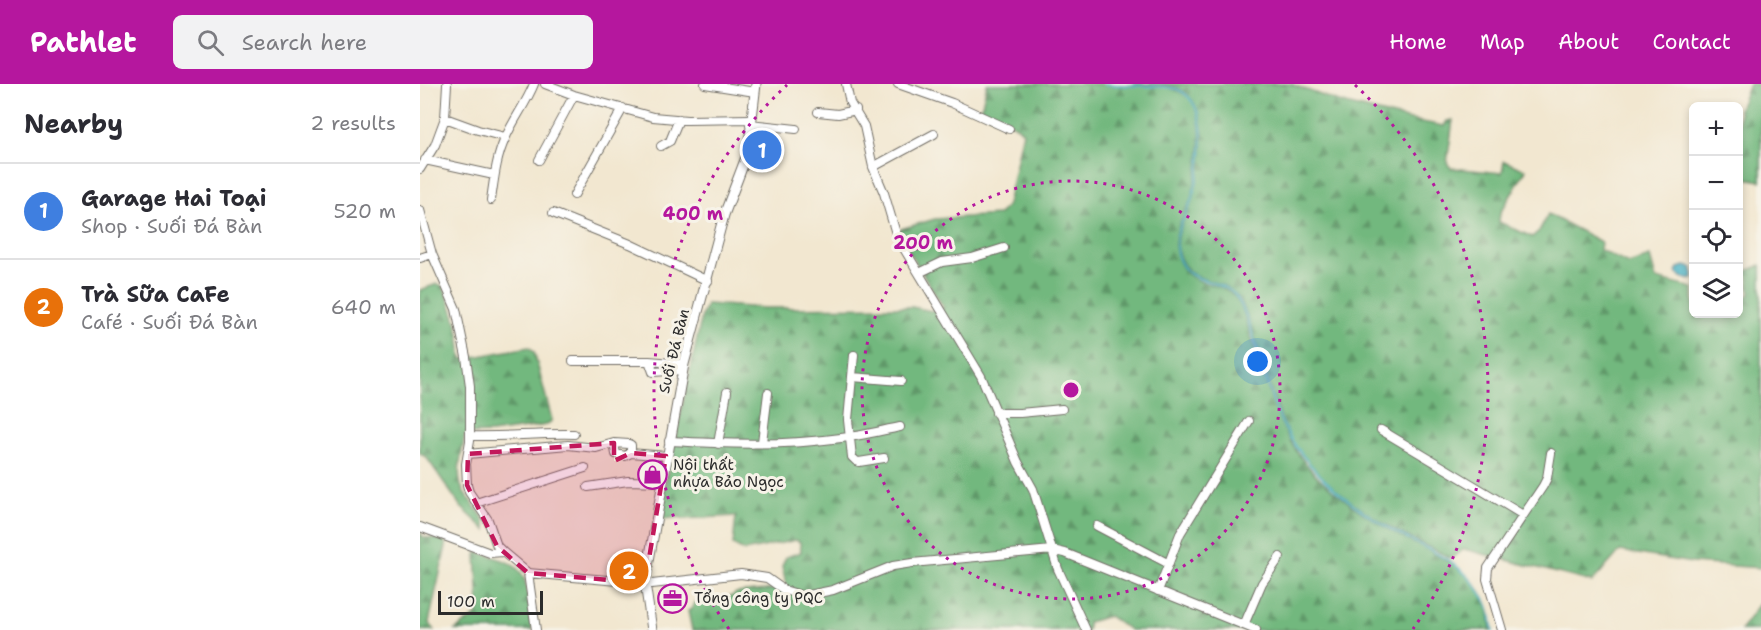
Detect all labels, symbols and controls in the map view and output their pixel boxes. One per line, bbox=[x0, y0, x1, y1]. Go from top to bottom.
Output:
search box bbox=[173, 15, 593, 69]
text: Pathlet bbox=[30, 23, 137, 61]
icon: search bbox=[194, 26, 227, 59]
text: Search here bbox=[242, 28, 367, 57]
text: Home bbox=[1389, 28, 1447, 56]
text: Map bbox=[1480, 28, 1525, 56]
text: About bbox=[1558, 28, 1619, 56]
text: Contact bbox=[1652, 28, 1731, 56]
map controls bbox=[1689, 102, 1743, 318]
button: + bbox=[1689, 102, 1743, 156]
text: Nearby bbox=[24, 106, 123, 141]
text: 2 results bbox=[310, 110, 396, 136]
pin: 1 bbox=[742, 128, 782, 172]
button: − bbox=[1689, 156, 1743, 210]
text: Garage Hai Toại bbox=[81, 184, 267, 213]
text: 1 bbox=[39, 198, 48, 224]
text: 520 m bbox=[333, 198, 396, 224]
text: 400 m bbox=[663, 202, 724, 226]
button: locate bbox=[1689, 210, 1743, 264]
text: Shop · Suối Đá Bàn bbox=[81, 213, 262, 239]
text: 200 m bbox=[893, 231, 954, 255]
button: layers bbox=[1689, 264, 1743, 318]
text: Trà Sữa CaFe bbox=[81, 280, 230, 309]
text: 2 bbox=[37, 294, 51, 320]
text: 640 m bbox=[331, 294, 396, 320]
street label: Suối Đá Bàn bbox=[654, 307, 694, 395]
text: Café · Suối Đá Bàn bbox=[81, 309, 258, 335]
your location bbox=[1243, 347, 1272, 376]
centre of rings bbox=[1061, 380, 1081, 400]
place label: Nội thất nhựa Bảo Ngọc bbox=[673, 455, 784, 492]
shop icon: Nội thất nhựa Bảo Ngọc bbox=[636, 458, 668, 490]
pin: 2 bbox=[610, 548, 648, 594]
office icon: Tổng công ty PQC bbox=[657, 582, 689, 614]
scale bar bbox=[438, 588, 543, 616]
place label: Tổng công ty PQC bbox=[694, 588, 823, 608]
text: 100 m bbox=[447, 591, 495, 612]

